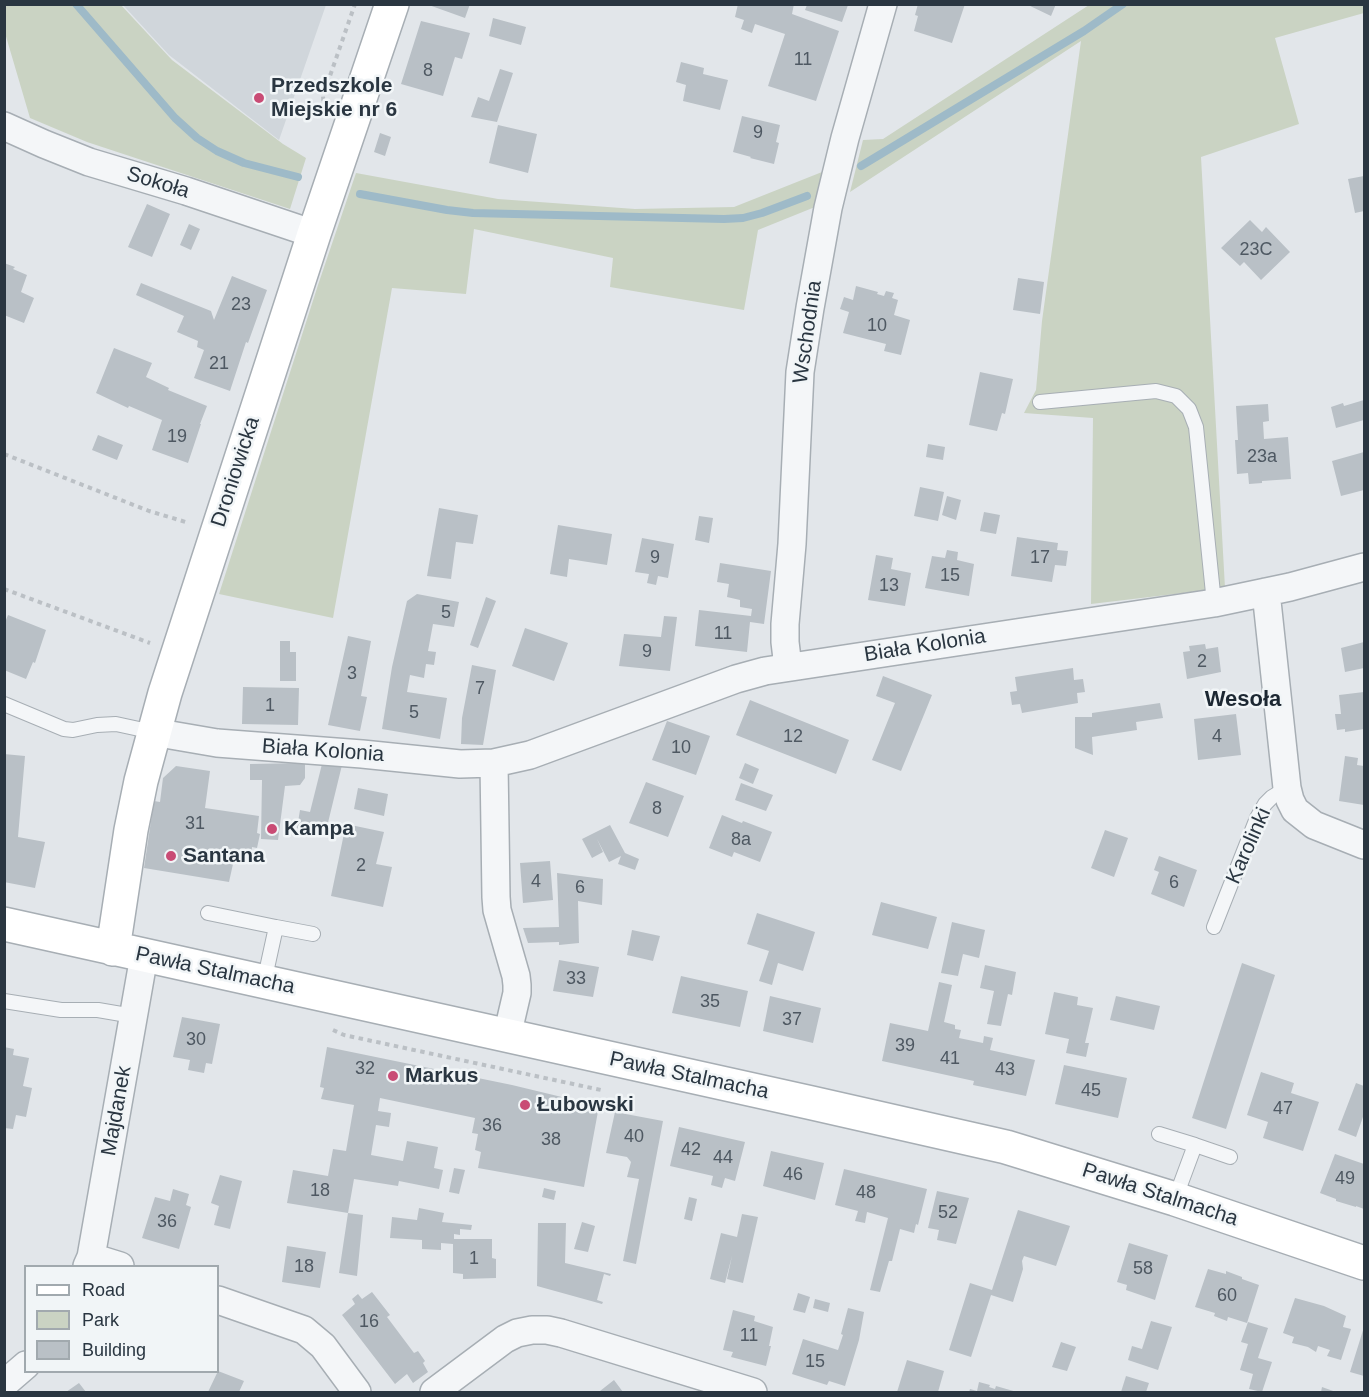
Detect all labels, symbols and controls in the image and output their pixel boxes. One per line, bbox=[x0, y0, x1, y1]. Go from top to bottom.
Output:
house number: 11 bbox=[794, 49, 812, 71]
house number: 8 bbox=[423, 60, 433, 82]
place label: Przedszkole Miejskie nr 6 bbox=[271, 73, 397, 123]
marker: Przedszkole Miejskie nr 6 bbox=[252, 91, 266, 105]
house number: 9 bbox=[753, 122, 763, 144]
street label: Sokoła bbox=[124, 162, 192, 204]
house number: 23C bbox=[1239, 239, 1273, 261]
street label: Wschodnia bbox=[788, 279, 828, 385]
house number: 23 bbox=[231, 294, 251, 316]
house number: 10 bbox=[867, 315, 887, 337]
house number: 21 bbox=[209, 353, 229, 375]
street label: Droniowicka bbox=[206, 414, 266, 530]
house number: 19 bbox=[167, 426, 187, 448]
house number: 23a bbox=[1247, 446, 1277, 468]
house number: 9 bbox=[650, 547, 660, 569]
house number: 17 bbox=[1030, 547, 1050, 569]
house number: 15 bbox=[940, 565, 960, 587]
house number: 13 bbox=[879, 575, 899, 597]
house number: 5 bbox=[441, 602, 451, 624]
house number: 11 bbox=[714, 623, 732, 645]
street label: Biała Kolonia bbox=[862, 624, 988, 668]
house number: 9 bbox=[642, 641, 652, 663]
house number: 2 bbox=[1197, 651, 1207, 673]
house number: 3 bbox=[347, 663, 357, 685]
house number: 7 bbox=[475, 678, 485, 700]
district label: Wesoła bbox=[1205, 687, 1281, 713]
house number: 1 bbox=[265, 695, 275, 717]
house number: 5 bbox=[409, 702, 419, 724]
house number: 12 bbox=[783, 726, 803, 748]
house number: 4 bbox=[1212, 726, 1222, 748]
street label: Biała Kolonia bbox=[261, 734, 385, 768]
house number: 10 bbox=[671, 737, 691, 759]
house number: 8 bbox=[652, 798, 662, 820]
street label: Karolinki bbox=[1221, 804, 1277, 888]
house number: 31 bbox=[185, 813, 205, 835]
place label: Kampa bbox=[284, 816, 354, 842]
marker: Kampa bbox=[265, 822, 279, 836]
house number: 8a bbox=[731, 829, 751, 851]
place label: Santana bbox=[183, 843, 265, 869]
marker: Santana bbox=[164, 849, 178, 863]
house number: 2 bbox=[356, 855, 366, 877]
house number: 4 bbox=[531, 871, 541, 893]
house number: 6 bbox=[1169, 872, 1179, 894]
house number: 6 bbox=[575, 877, 585, 899]
street label: Pawła Stalmacha bbox=[133, 942, 297, 1000]
house number: 33 bbox=[566, 968, 586, 990]
house number: 35 bbox=[700, 991, 720, 1013]
house number: 37 bbox=[782, 1009, 802, 1031]
house number: 30 bbox=[186, 1029, 206, 1051]
house number: 39 bbox=[895, 1035, 915, 1057]
street label: Pawła Stalmacha bbox=[607, 1047, 771, 1105]
house number: 41 bbox=[940, 1048, 960, 1070]
house number: 32 bbox=[355, 1058, 375, 1080]
house number: 43 bbox=[995, 1059, 1015, 1081]
place label: Markus bbox=[405, 1063, 479, 1089]
street label: Majdanek bbox=[97, 1064, 137, 1158]
marker: Markus bbox=[386, 1069, 400, 1083]
house number: 45 bbox=[1081, 1080, 1101, 1102]
place label: Łubowski bbox=[537, 1092, 634, 1118]
marker: Łubowski bbox=[518, 1098, 532, 1112]
house number: 47 bbox=[1273, 1098, 1293, 1120]
house number: 36 bbox=[482, 1115, 502, 1137]
house number: 40 bbox=[624, 1126, 644, 1148]
house number: 38 bbox=[541, 1129, 561, 1151]
house number: 42 bbox=[681, 1139, 701, 1161]
house number: 44 bbox=[713, 1147, 733, 1169]
street label: Pawła Stalmacha bbox=[1079, 1158, 1241, 1232]
house number: 46 bbox=[783, 1164, 803, 1186]
house number: 49 bbox=[1335, 1168, 1355, 1190]
house number: 18 bbox=[310, 1180, 330, 1202]
house number: 48 bbox=[856, 1182, 876, 1204]
house number: 52 bbox=[938, 1202, 958, 1224]
house number: 36 bbox=[157, 1211, 177, 1233]
house number: 1 bbox=[469, 1248, 479, 1270]
house number: 18 bbox=[294, 1256, 314, 1278]
house number: 58 bbox=[1133, 1258, 1153, 1280]
legend bbox=[24, 1265, 219, 1373]
text: Road bbox=[82, 1280, 125, 1300]
house number: 60 bbox=[1217, 1285, 1237, 1307]
text: Park bbox=[82, 1310, 119, 1330]
house number: 16 bbox=[359, 1311, 379, 1333]
house number: 11 bbox=[740, 1325, 758, 1347]
text: Building bbox=[82, 1340, 146, 1360]
house number: 15 bbox=[805, 1351, 825, 1373]

